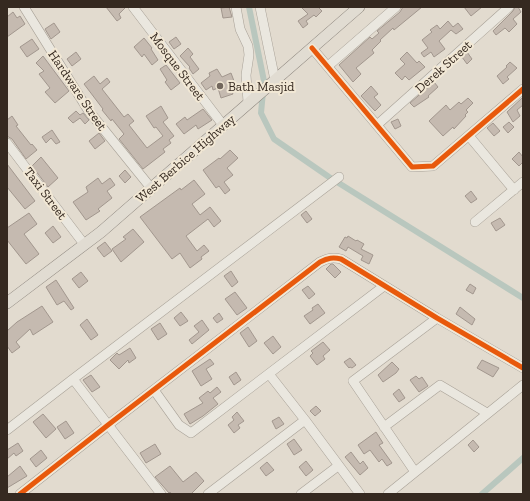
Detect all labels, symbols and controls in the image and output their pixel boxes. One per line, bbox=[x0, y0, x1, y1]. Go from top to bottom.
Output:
street label: Mosque Street bbox=[147, 29, 208, 103]
street label: Derek Street bbox=[412, 37, 475, 96]
street label: Hardware Street bbox=[45, 47, 110, 133]
place label: Bath Masjid bbox=[228, 79, 294, 95]
marker: Bath Masjid bbox=[215, 81, 225, 91]
street label: West Berbice Highway bbox=[133, 111, 238, 206]
street label: Taxi Street bbox=[21, 164, 70, 223]

